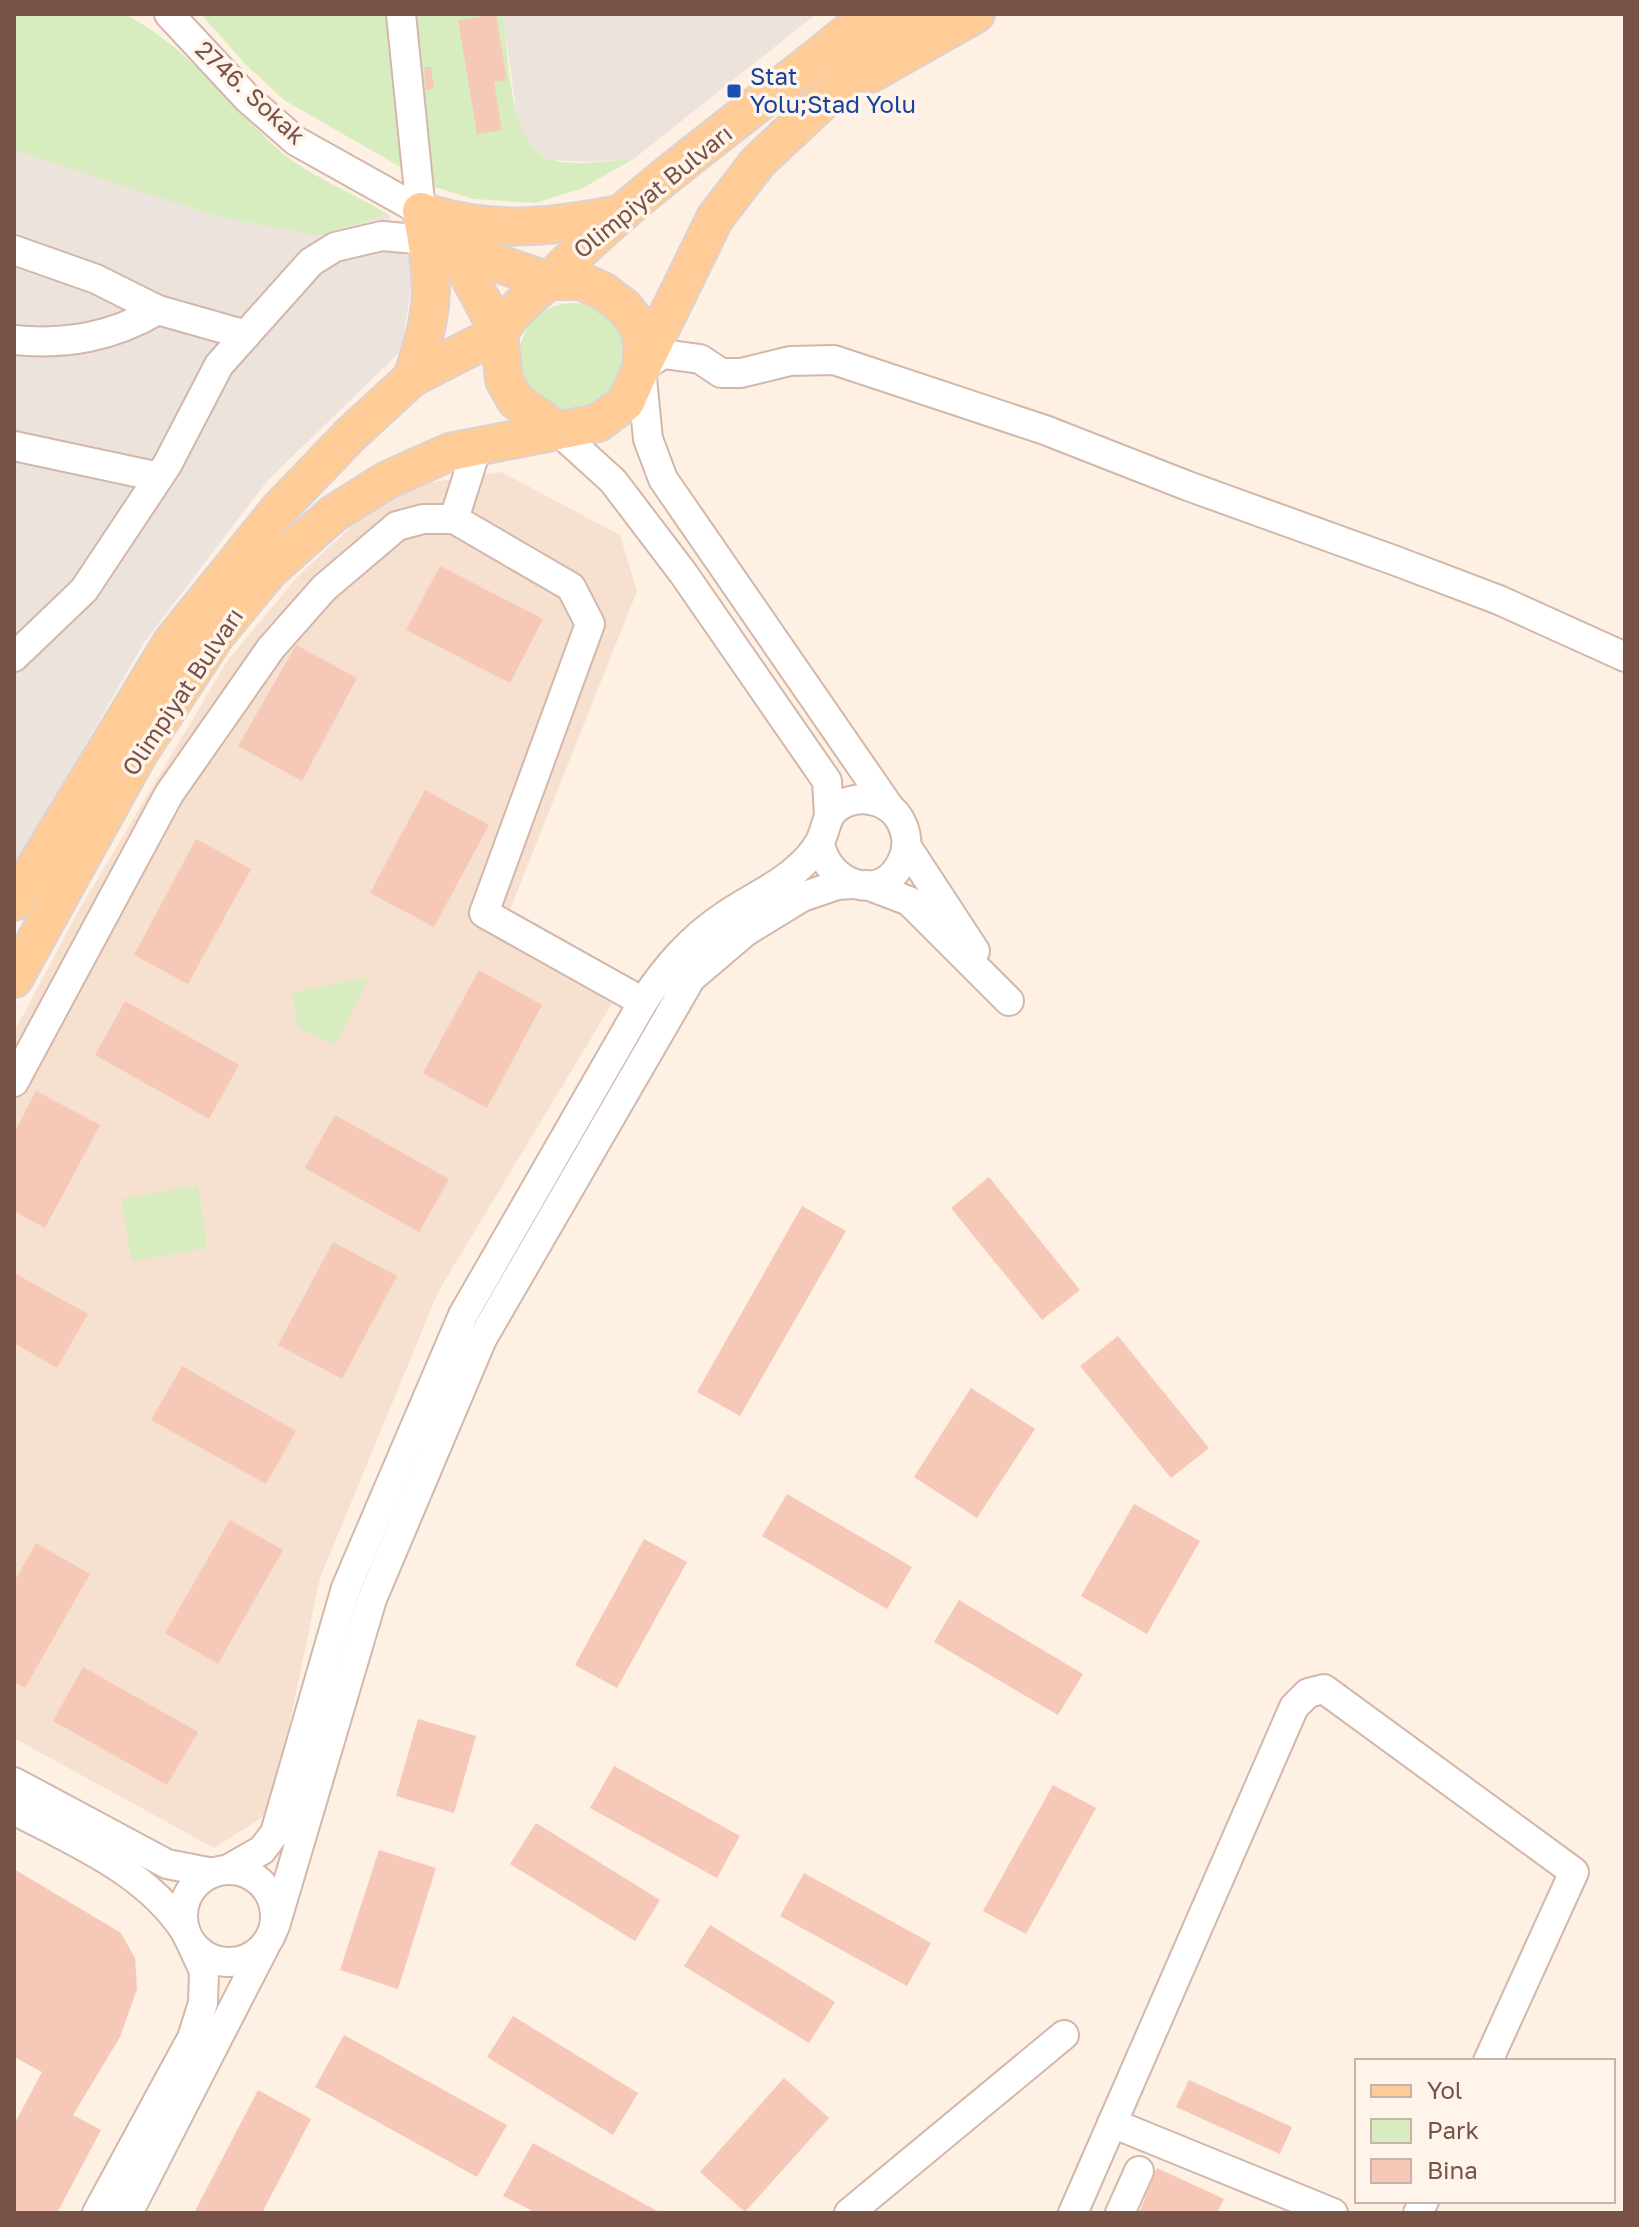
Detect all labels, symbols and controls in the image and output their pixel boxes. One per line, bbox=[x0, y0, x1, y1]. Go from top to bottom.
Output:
street label: 2746. Sokak bbox=[190, 34, 312, 150]
place label: Stat Yolu;Stad Yolu bbox=[750, 61, 916, 118]
marker: Stat Yolu;Stad Yolu bbox=[725, 82, 743, 100]
street label: Olimpiyat Bulvarı bbox=[567, 118, 737, 264]
street label: Olimpiyat Bulvarı bbox=[115, 602, 249, 780]
legend bbox=[1355, 2059, 1615, 2203]
text: Yol bbox=[1427, 2075, 1463, 2104]
text: Park bbox=[1427, 2115, 1479, 2144]
text: Bina bbox=[1427, 2155, 1478, 2184]

